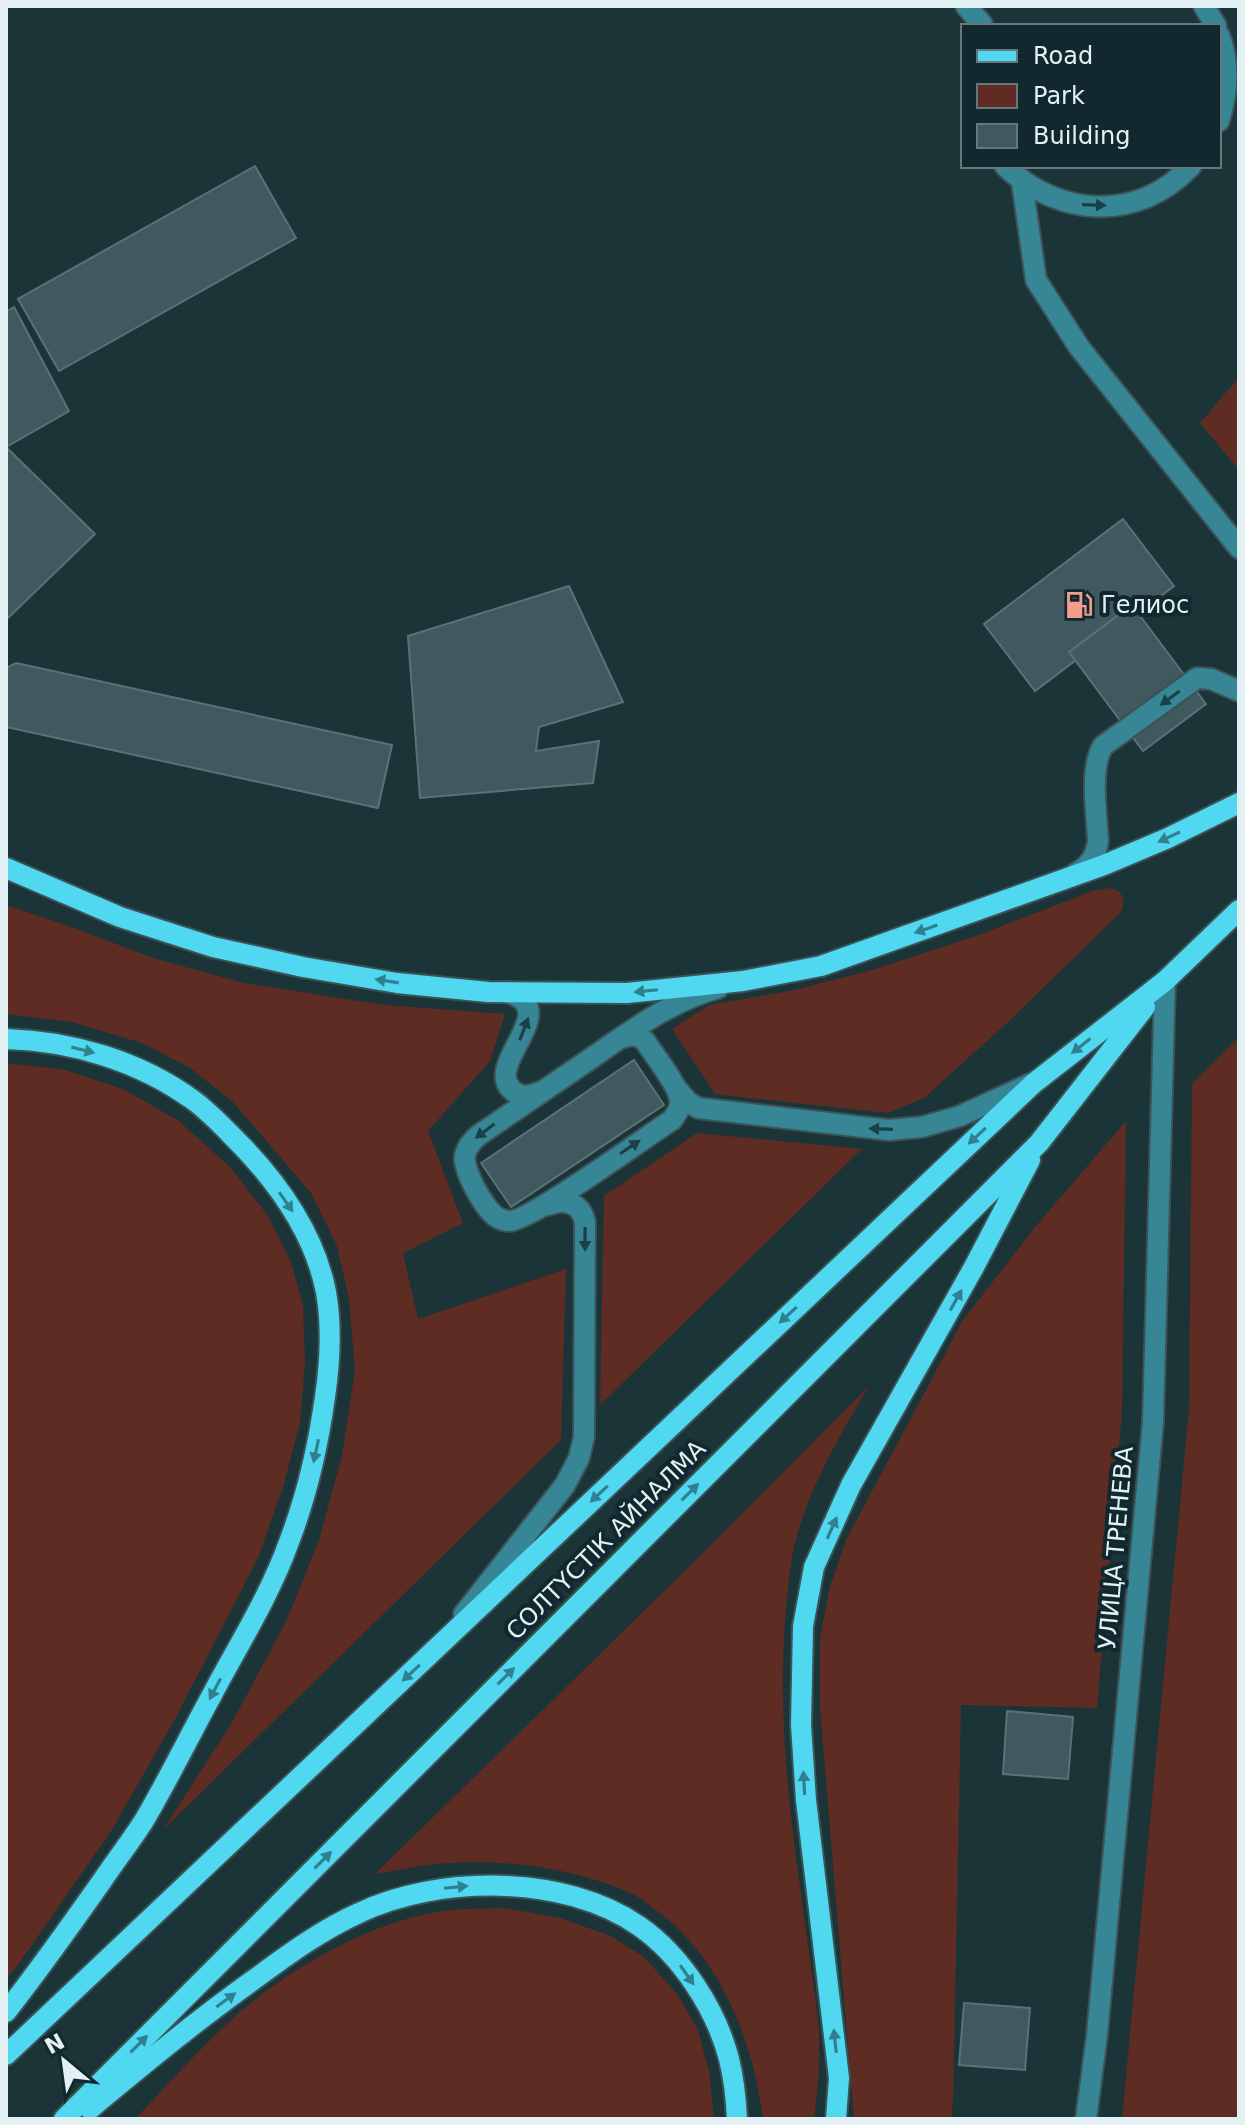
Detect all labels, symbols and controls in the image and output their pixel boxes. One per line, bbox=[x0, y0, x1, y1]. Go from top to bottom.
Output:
legend bbox=[961, 24, 1221, 168]
text: Road bbox=[1033, 42, 1093, 70]
text: Park bbox=[1033, 82, 1085, 110]
text: Building bbox=[1033, 122, 1130, 150]
one-way arrow bbox=[1082, 199, 1108, 212]
fuel station icon: Гелиос bbox=[1064, 590, 1094, 620]
place label: Гелиос bbox=[1101, 591, 1189, 619]
one-way arrow bbox=[1160, 689, 1180, 705]
one-way arrow bbox=[1157, 830, 1181, 844]
one-way arrow bbox=[913, 923, 937, 935]
one-way arrow bbox=[374, 974, 399, 987]
one-way arrow bbox=[633, 984, 658, 997]
one-way arrow bbox=[518, 1017, 531, 1041]
one-way arrow bbox=[1071, 1037, 1091, 1053]
one-way arrow bbox=[70, 1044, 95, 1056]
one-way arrow bbox=[868, 1122, 893, 1135]
one-way arrow bbox=[475, 1123, 496, 1138]
one-way arrow bbox=[968, 1127, 987, 1145]
one-way arrow bbox=[620, 1140, 641, 1155]
one-way arrow bbox=[278, 1191, 293, 1212]
one-way arrow bbox=[579, 1227, 591, 1252]
one-way arrow bbox=[949, 1289, 963, 1311]
one-way arrow bbox=[779, 1306, 798, 1324]
street label: СОЛТҮСТІК АЙНАЛМА bbox=[500, 1433, 712, 1645]
one-way arrow bbox=[309, 1439, 322, 1464]
street label: УЛИЦА ТРЕНЕВА bbox=[1093, 1445, 1139, 1651]
one-way arrow bbox=[680, 1483, 699, 1502]
one-way arrow bbox=[590, 1484, 609, 1502]
one-way arrow bbox=[825, 1516, 839, 1540]
one-way arrow bbox=[401, 1663, 420, 1681]
one-way arrow bbox=[496, 1667, 515, 1686]
one-way arrow bbox=[208, 1678, 221, 1701]
one-way arrow bbox=[798, 1770, 811, 1795]
one-way arrow bbox=[313, 1851, 332, 1870]
one-way arrow bbox=[444, 1881, 469, 1894]
one-way arrow bbox=[678, 1965, 694, 1986]
one-way arrow bbox=[215, 1992, 236, 2008]
north arrow bbox=[24, 2021, 104, 2101]
one-way arrow bbox=[829, 2028, 842, 2053]
text: N bbox=[40, 2029, 69, 2059]
one-way arrow bbox=[129, 2035, 148, 2054]

